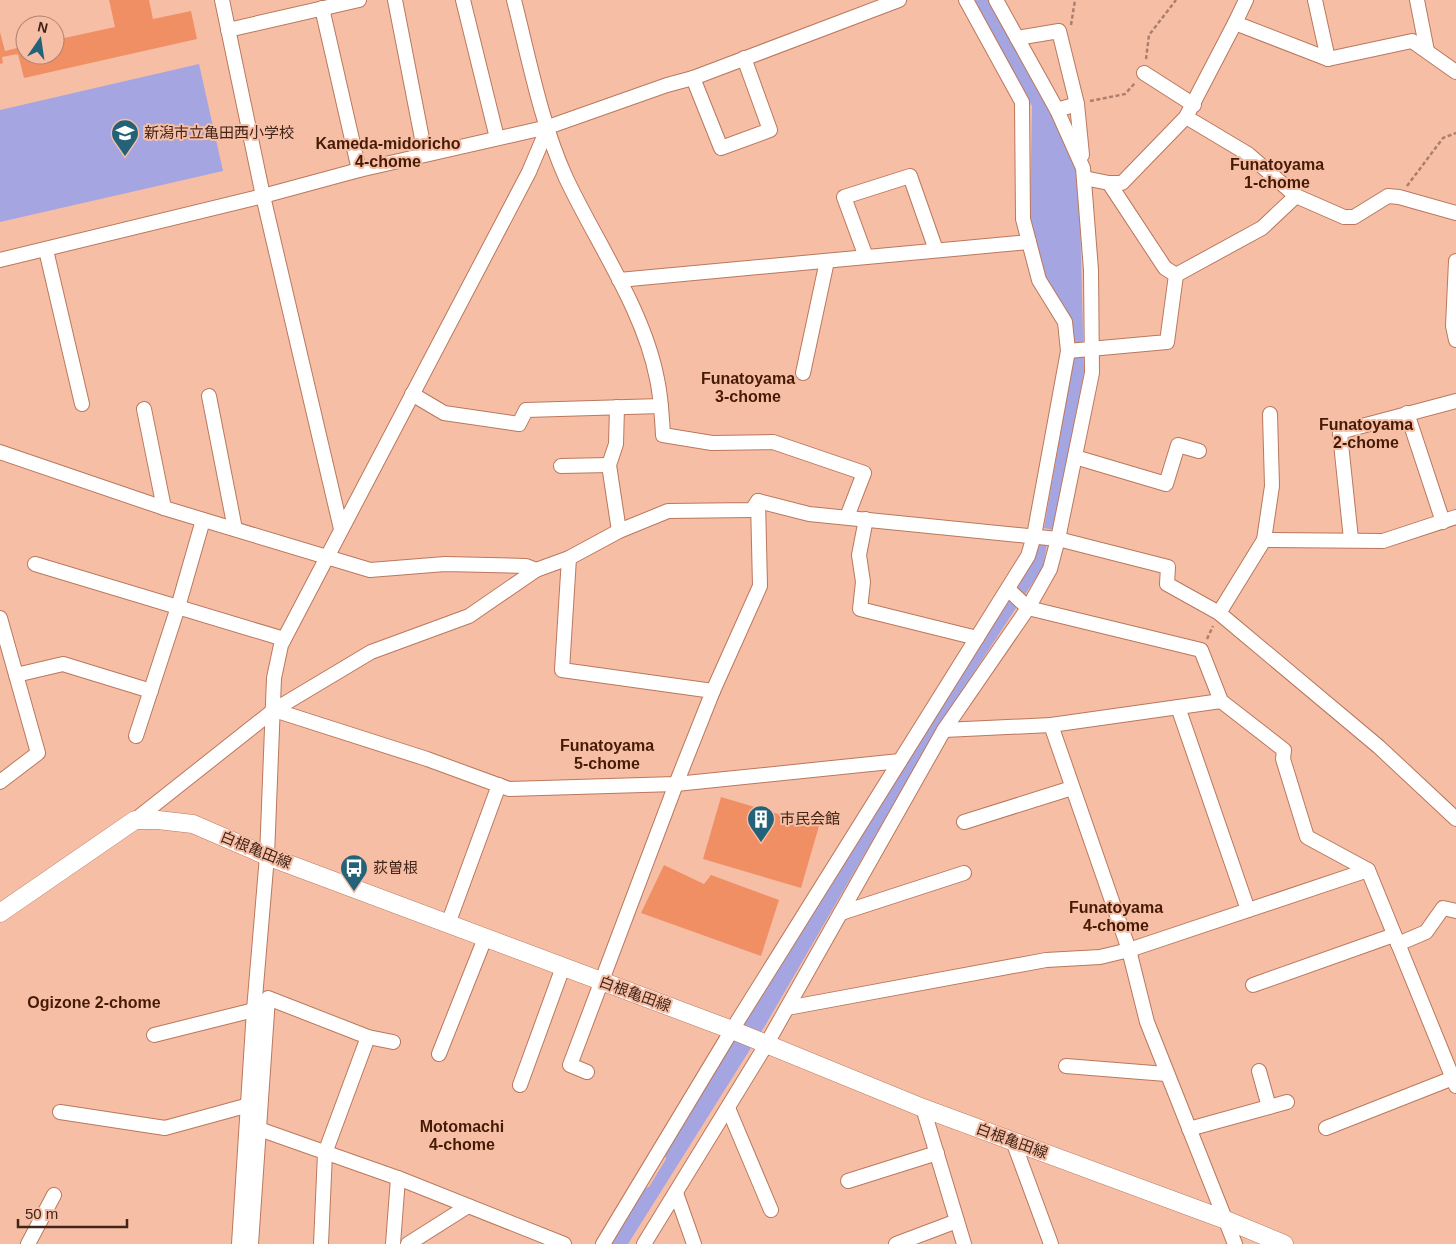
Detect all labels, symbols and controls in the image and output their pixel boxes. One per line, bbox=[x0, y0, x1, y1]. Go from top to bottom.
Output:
north arrow bbox=[15, 15, 65, 65]
text: N bbox=[36, 18, 50, 36]
school or university icon: 新潟市立亀田西小学校 bbox=[110, 118, 140, 157]
place label: 新潟市立亀田西小学校 bbox=[144, 124, 294, 141]
district label: Kameda-midoricho 4-chome bbox=[316, 135, 461, 170]
district label: Funatoyama 1-chome bbox=[1230, 156, 1324, 191]
district label: Funatoyama 3-chome bbox=[701, 370, 795, 405]
district label: Funatoyama 2-chome bbox=[1319, 416, 1413, 451]
district label: Funatoyama 5-chome bbox=[560, 737, 654, 772]
building icon: 市民会館 bbox=[746, 804, 776, 843]
place label: 市民会館 bbox=[780, 810, 840, 827]
street label: 白根亀田線 bbox=[218, 828, 294, 871]
bus stop icon: 荻曽根 bbox=[339, 853, 369, 892]
place label: 荻曽根 bbox=[373, 859, 418, 876]
district label: Funatoyama 4-chome bbox=[1069, 899, 1163, 934]
street label: 白根亀田線 bbox=[597, 973, 673, 1014]
district label: Ogizone 2-chome bbox=[27, 994, 161, 1011]
district label: Motomachi 4-chome bbox=[420, 1118, 504, 1153]
street label: 白根亀田線 bbox=[974, 1120, 1050, 1161]
scale bar bbox=[18, 1196, 126, 1228]
text: 50 m bbox=[25, 1205, 58, 1222]

